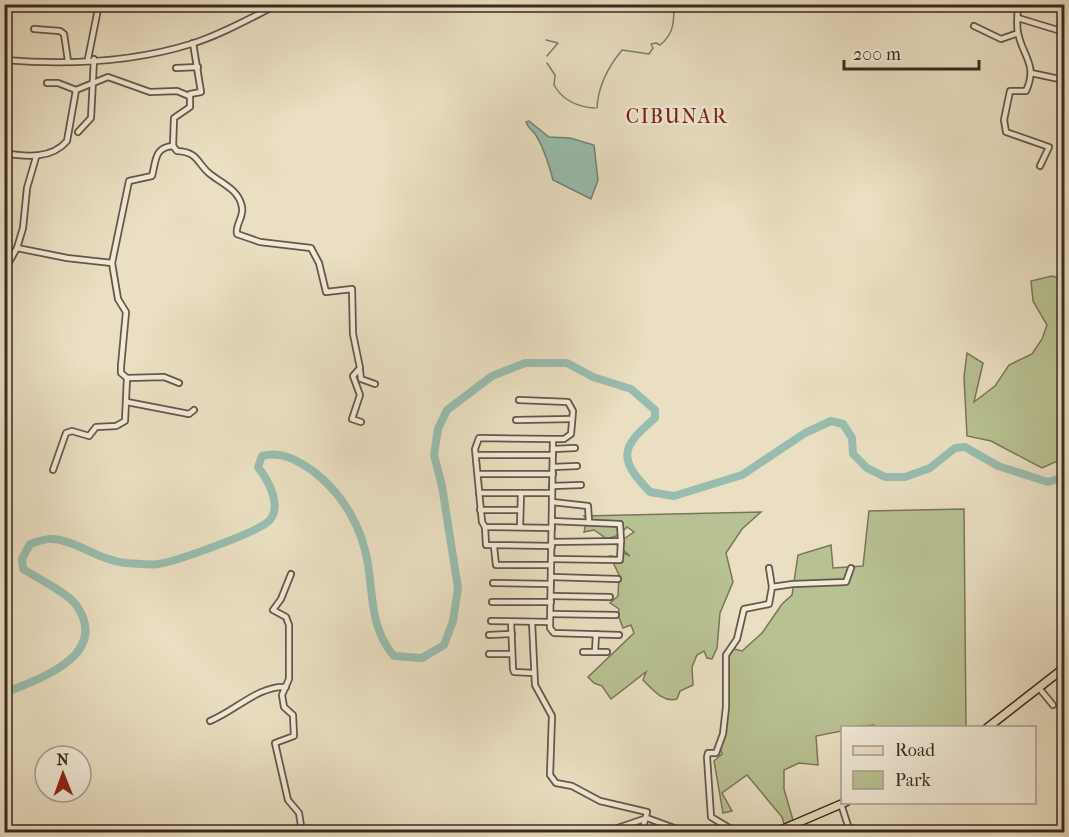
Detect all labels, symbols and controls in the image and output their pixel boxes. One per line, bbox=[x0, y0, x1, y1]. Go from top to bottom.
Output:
scale bar bbox=[844, 33, 979, 71]
text: 200 m bbox=[853, 44, 901, 65]
district label: CIBUNAR bbox=[626, 105, 728, 128]
legend bbox=[841, 726, 1036, 804]
text: Road bbox=[895, 740, 935, 761]
north arrow bbox=[33, 744, 93, 804]
text: N bbox=[57, 750, 70, 769]
text: Park bbox=[895, 770, 932, 791]

